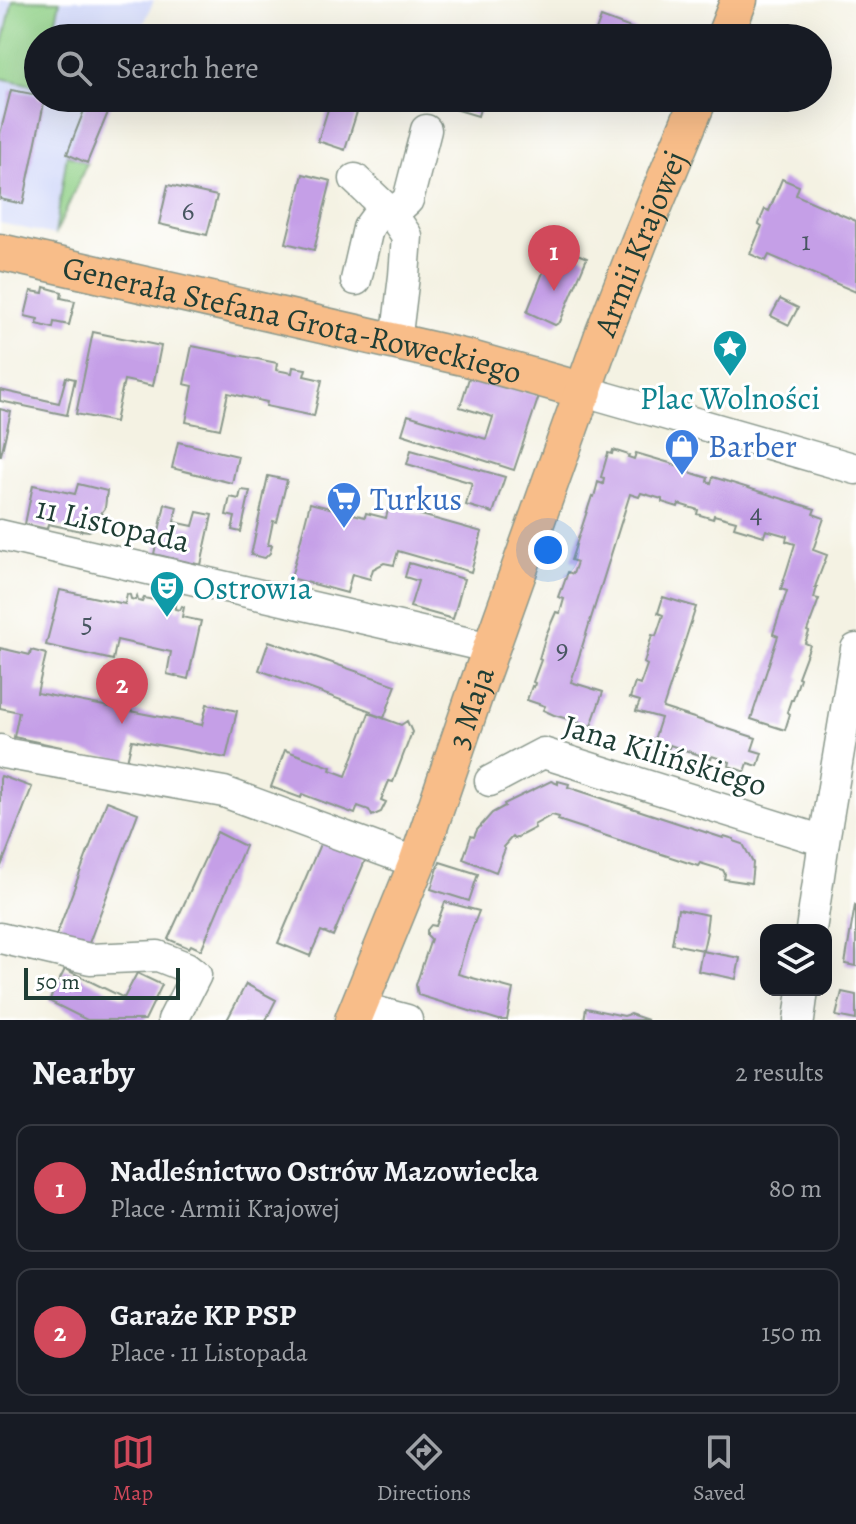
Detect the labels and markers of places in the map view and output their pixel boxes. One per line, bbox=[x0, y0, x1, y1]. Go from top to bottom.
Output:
pin: 1 bbox=[528, 225, 580, 291]
place icon: Plac Wolności bbox=[711, 328, 749, 378]
place label: Plac Wolności bbox=[640, 376, 820, 420]
place label: Barber bbox=[708, 424, 797, 468]
shop icon: Barber bbox=[663, 427, 701, 477]
place label: Turkus bbox=[370, 477, 462, 521]
supermarket icon: Turkus bbox=[325, 480, 363, 530]
place label: Ostrowia bbox=[193, 566, 313, 610]
theatre icon: Ostrowia bbox=[148, 569, 186, 619]
pin: 2 bbox=[96, 658, 148, 724]

